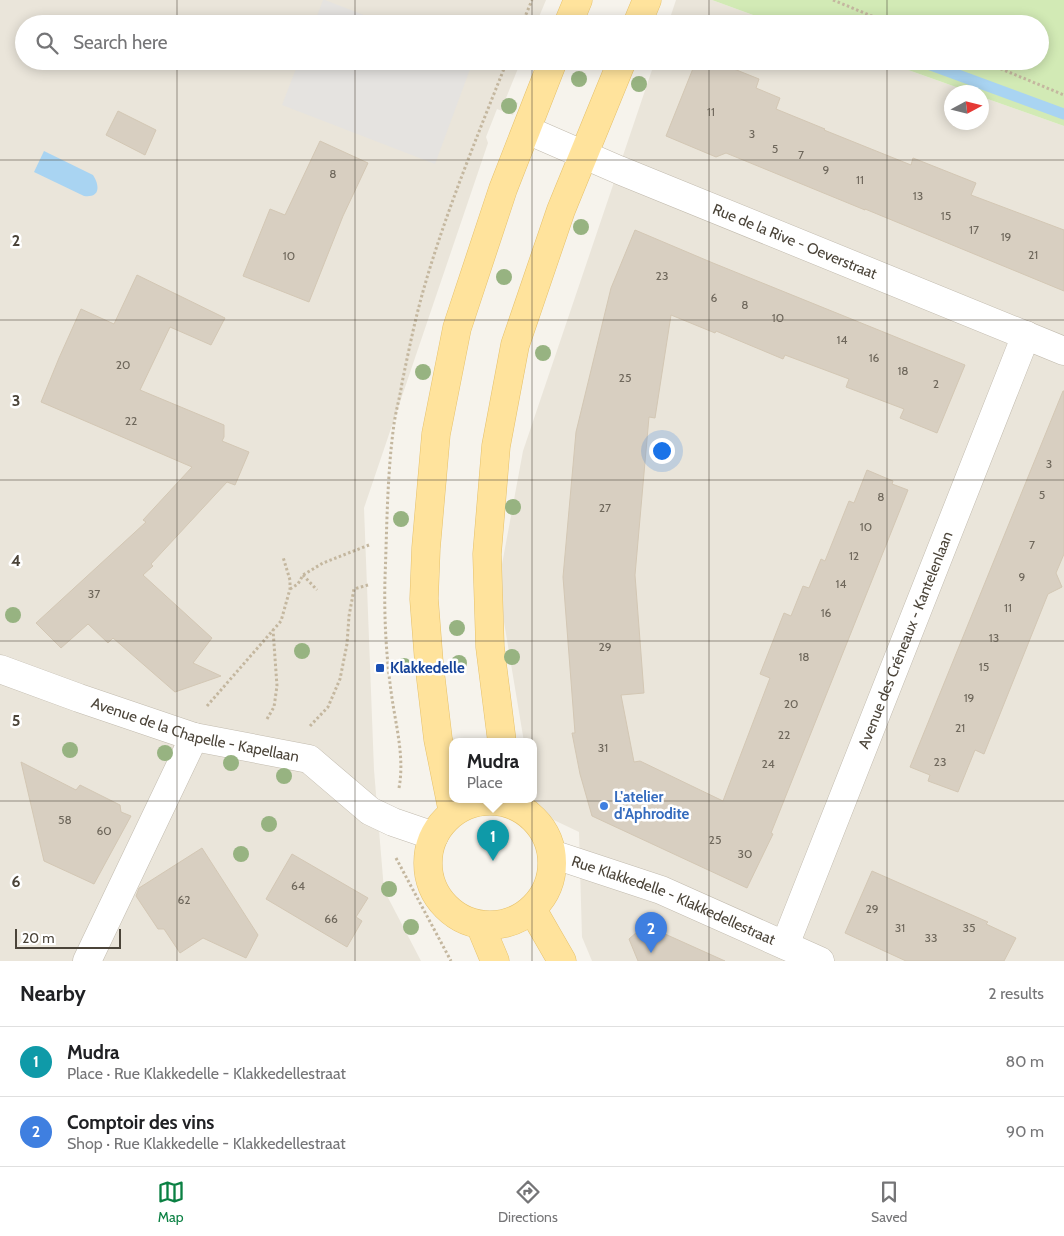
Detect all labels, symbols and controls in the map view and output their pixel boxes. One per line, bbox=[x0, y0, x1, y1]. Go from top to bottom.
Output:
search box bbox=[15, 15, 1049, 70]
icon: search bbox=[33, 29, 61, 57]
text: Search here bbox=[73, 31, 167, 54]
north arrow bbox=[944, 85, 989, 130]
house number: 11 bbox=[707, 104, 715, 119]
house number: 3 bbox=[749, 126, 755, 141]
house number: 5 bbox=[772, 141, 778, 156]
house number: 7 bbox=[798, 147, 804, 162]
house number: 9 bbox=[823, 162, 830, 177]
house number: 8 bbox=[329, 166, 337, 181]
house number: 11 bbox=[856, 172, 864, 187]
house number: 13 bbox=[913, 188, 923, 203]
street label: Rue de la Rive - Oeverstraat bbox=[710, 200, 879, 283]
house number: 15 bbox=[941, 208, 951, 223]
house number: 17 bbox=[969, 222, 979, 237]
house number: 19 bbox=[1001, 229, 1012, 244]
text: 2 bbox=[12, 231, 20, 250]
house number: 21 bbox=[1028, 247, 1038, 262]
house number: 10 bbox=[283, 248, 295, 263]
house number: 23 bbox=[656, 268, 668, 283]
house number: 6 bbox=[711, 290, 718, 305]
house number: 8 bbox=[741, 297, 749, 312]
house number: 10 bbox=[772, 310, 784, 325]
house number: 14 bbox=[837, 332, 847, 347]
house number: 16 bbox=[869, 350, 880, 365]
house number: 20 bbox=[116, 357, 130, 372]
house number: 18 bbox=[897, 363, 909, 378]
house number: 25 bbox=[619, 370, 631, 385]
house number: 2 bbox=[933, 376, 939, 391]
text: 3 bbox=[12, 391, 20, 410]
house number: 22 bbox=[125, 413, 137, 428]
your location bbox=[649, 438, 675, 464]
house number: 3 bbox=[1046, 456, 1052, 471]
house number: 5 bbox=[1039, 487, 1045, 502]
house number: 8 bbox=[877, 489, 885, 504]
house number: 27 bbox=[599, 500, 611, 515]
house number: 10 bbox=[860, 519, 872, 534]
street label: Avenue des Créneaux - Kantelenlaan bbox=[855, 529, 957, 751]
house number: 7 bbox=[1029, 537, 1035, 552]
house number: 12 bbox=[849, 548, 859, 563]
text: 4 bbox=[11, 551, 21, 570]
house number: 9 bbox=[1019, 569, 1026, 584]
house number: 14 bbox=[836, 576, 846, 591]
house number: 37 bbox=[88, 586, 100, 601]
house number: 11 bbox=[1004, 600, 1012, 615]
house number: 16 bbox=[821, 605, 832, 620]
house number: 13 bbox=[989, 630, 999, 645]
house number: 29 bbox=[598, 639, 612, 654]
house number: 18 bbox=[798, 649, 810, 664]
place label: Klakkedelle bbox=[390, 659, 465, 677]
house number: 15 bbox=[979, 659, 989, 674]
marker: Klakkedelle bbox=[374, 662, 386, 674]
house number: 19 bbox=[964, 690, 975, 705]
street label: Avenue de la Chapelle - Kapellaan bbox=[89, 694, 301, 766]
house number: 20 bbox=[784, 696, 798, 711]
text: 5 bbox=[12, 711, 20, 730]
house number: 21 bbox=[955, 720, 965, 735]
house number: 22 bbox=[778, 727, 790, 742]
popup bbox=[449, 738, 537, 803]
house number: 31 bbox=[598, 740, 608, 755]
text: Mudra bbox=[467, 750, 519, 773]
house number: 23 bbox=[934, 754, 946, 769]
house number: 24 bbox=[761, 756, 775, 771]
text: Place bbox=[467, 773, 503, 792]
place label: L'atelier d'Aphrodite bbox=[614, 788, 690, 823]
marker: L'atelier d'Aphrodite bbox=[598, 800, 610, 812]
house number: 58 bbox=[58, 812, 72, 827]
pin: 1 bbox=[477, 820, 509, 861]
house number: 60 bbox=[96, 823, 112, 838]
house number: 25 bbox=[709, 832, 721, 847]
house number: 30 bbox=[738, 846, 752, 861]
street label: Rue Klakkedelle - Klakkedellestraat bbox=[569, 852, 778, 949]
text: 6 bbox=[12, 872, 21, 891]
house number: 64 bbox=[291, 878, 305, 893]
house number: 62 bbox=[177, 892, 191, 907]
house number: 29 bbox=[865, 901, 879, 916]
house number: 66 bbox=[324, 911, 338, 926]
pin: 2 bbox=[635, 912, 667, 953]
house number: 31 bbox=[895, 920, 905, 935]
house number: 35 bbox=[963, 920, 975, 935]
scale bar bbox=[15, 926, 121, 949]
text: 20 m bbox=[22, 929, 55, 947]
house number: 33 bbox=[925, 930, 937, 945]
text: Nearby bbox=[20, 981, 86, 1006]
text: 2 results bbox=[988, 984, 1044, 1003]
text: Mudra bbox=[67, 1041, 120, 1064]
text: 1 bbox=[33, 1052, 39, 1071]
text: 80 m bbox=[1006, 1052, 1044, 1071]
text: Place · Rue Klakkedelle - Klakkedellestraat bbox=[67, 1064, 346, 1083]
text: Comptoir des vins bbox=[67, 1111, 214, 1134]
text: 2 bbox=[32, 1122, 40, 1141]
text: 90 m bbox=[1006, 1122, 1044, 1141]
text: Shop · Rue Klakkedelle - Klakkedellestraat bbox=[67, 1134, 346, 1153]
tab: Map bbox=[157, 1178, 185, 1226]
tab: Directions bbox=[498, 1178, 558, 1226]
tab: Saved bbox=[871, 1178, 907, 1226]

